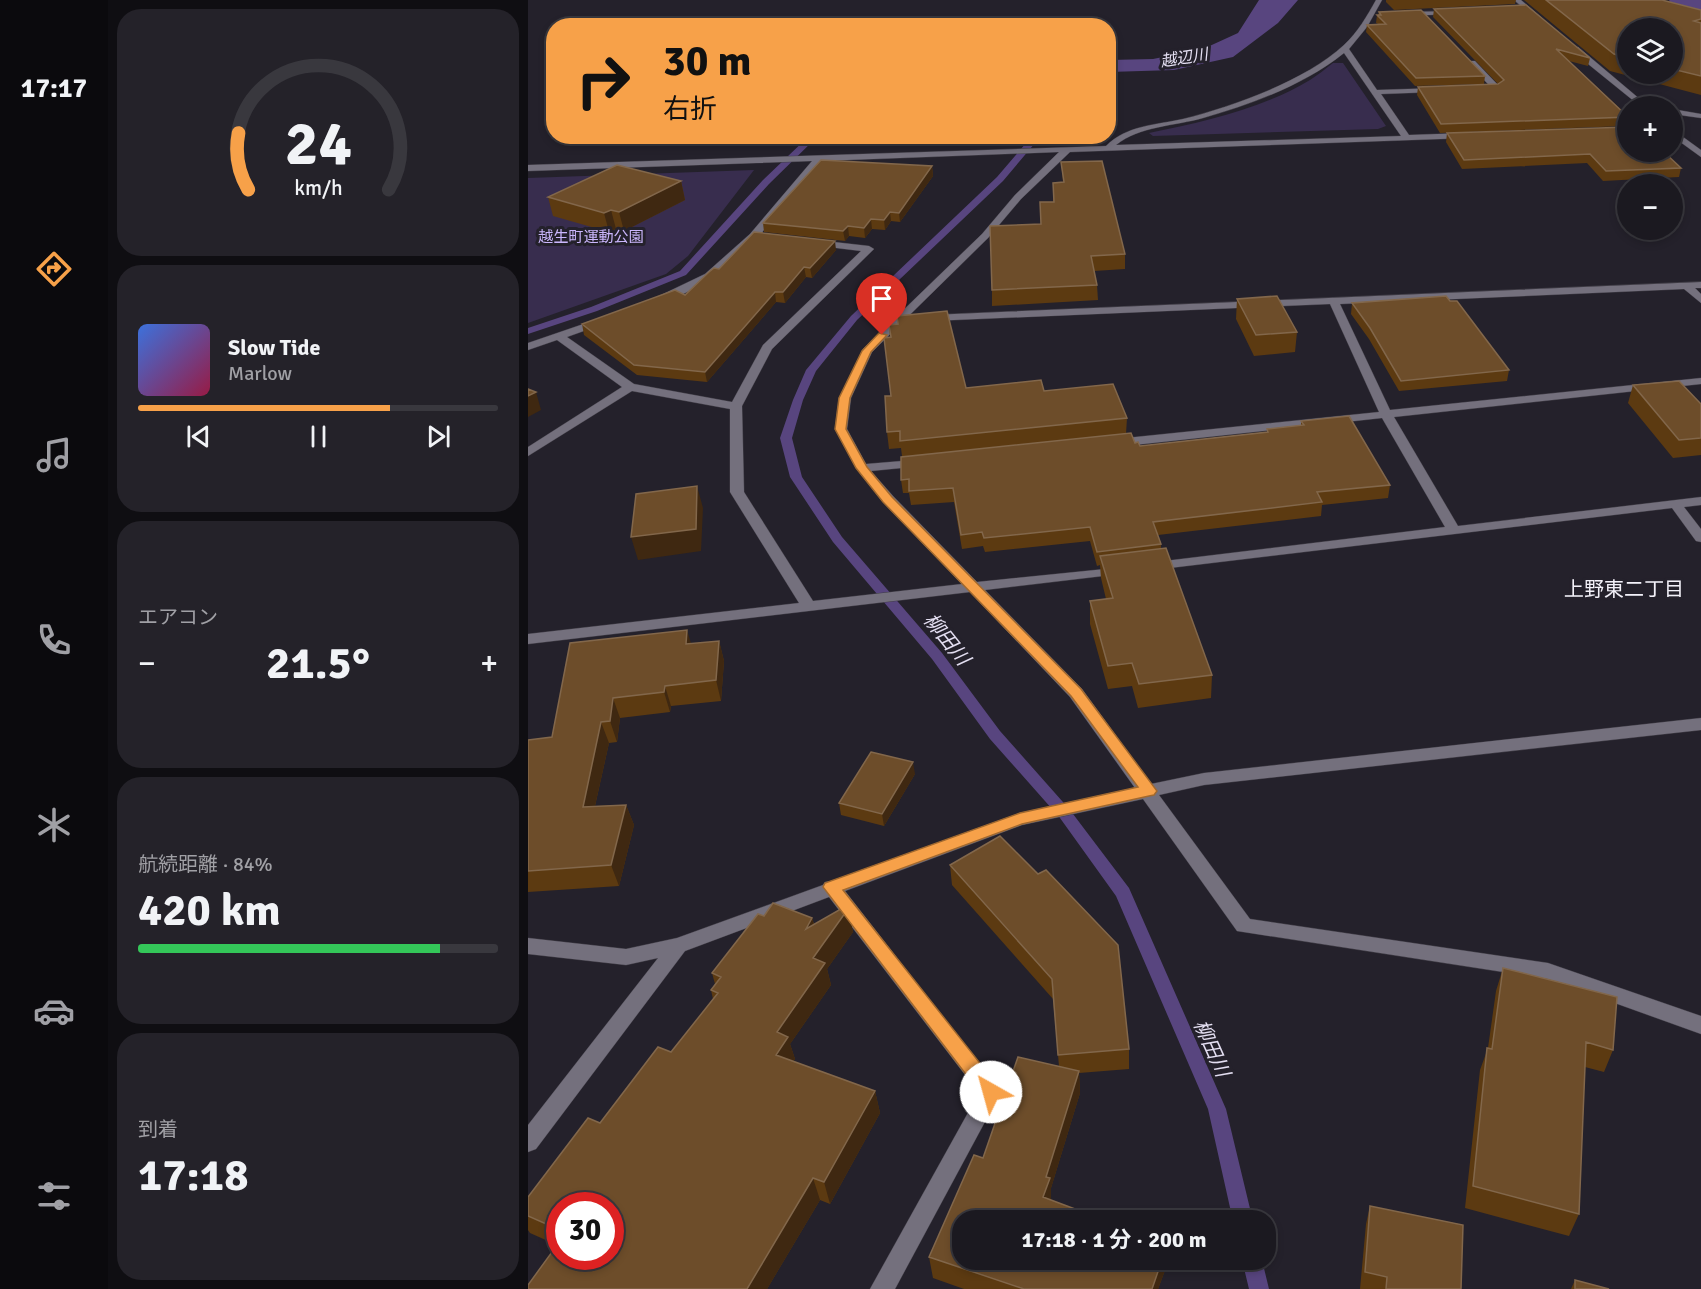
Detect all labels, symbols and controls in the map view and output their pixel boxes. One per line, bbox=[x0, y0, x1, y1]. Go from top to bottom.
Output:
map controls bbox=[1617, 18, 1683, 240]
button: layers bbox=[1617, 18, 1683, 84]
text: 30 m bbox=[663, 36, 752, 87]
icon: right bbox=[564, 42, 642, 120]
water label: 越辺川 bbox=[1159, 44, 1211, 72]
text: 17:17 bbox=[21, 72, 87, 105]
text: 右折 bbox=[663, 93, 717, 126]
button: + bbox=[1617, 96, 1683, 162]
text: 24 bbox=[284, 105, 352, 182]
button: − bbox=[1617, 174, 1683, 240]
text: km/h bbox=[294, 175, 342, 201]
park label: 越生町運動公園 bbox=[537, 228, 644, 246]
icon: directions bbox=[33, 248, 75, 290]
pin bbox=[856, 273, 907, 335]
icon: arrive bbox=[865, 282, 898, 315]
text: Slow Tide bbox=[228, 334, 320, 361]
text: Marlow bbox=[228, 361, 292, 386]
icon: previous bbox=[182, 420, 215, 453]
icon: pause bbox=[302, 420, 335, 453]
icon: next bbox=[422, 420, 455, 453]
icon: music bbox=[33, 434, 75, 476]
district label: 上野東二丁目 bbox=[1564, 577, 1684, 602]
text: エアコン bbox=[138, 605, 218, 630]
water label: 柳田川 bbox=[918, 608, 976, 672]
icon: phone bbox=[33, 619, 75, 661]
text: 21.5° bbox=[266, 636, 370, 691]
text: − bbox=[138, 643, 156, 684]
text: + bbox=[480, 643, 498, 684]
icon: climate bbox=[33, 804, 75, 846]
text: 航続距離 · 84% bbox=[138, 852, 273, 877]
text: 420 km bbox=[138, 883, 281, 938]
icon: car bbox=[33, 990, 75, 1032]
water label: 柳田川 bbox=[1188, 1016, 1236, 1083]
position arrow bbox=[959, 1060, 1023, 1124]
text: 到着 bbox=[138, 1117, 178, 1142]
text: 17:18 bbox=[138, 1148, 248, 1203]
icon: filters bbox=[33, 1175, 75, 1217]
speed limit sign: 30 bbox=[546, 1192, 624, 1270]
text: 17:18 · 1 分 · 200 m bbox=[1022, 1226, 1206, 1253]

